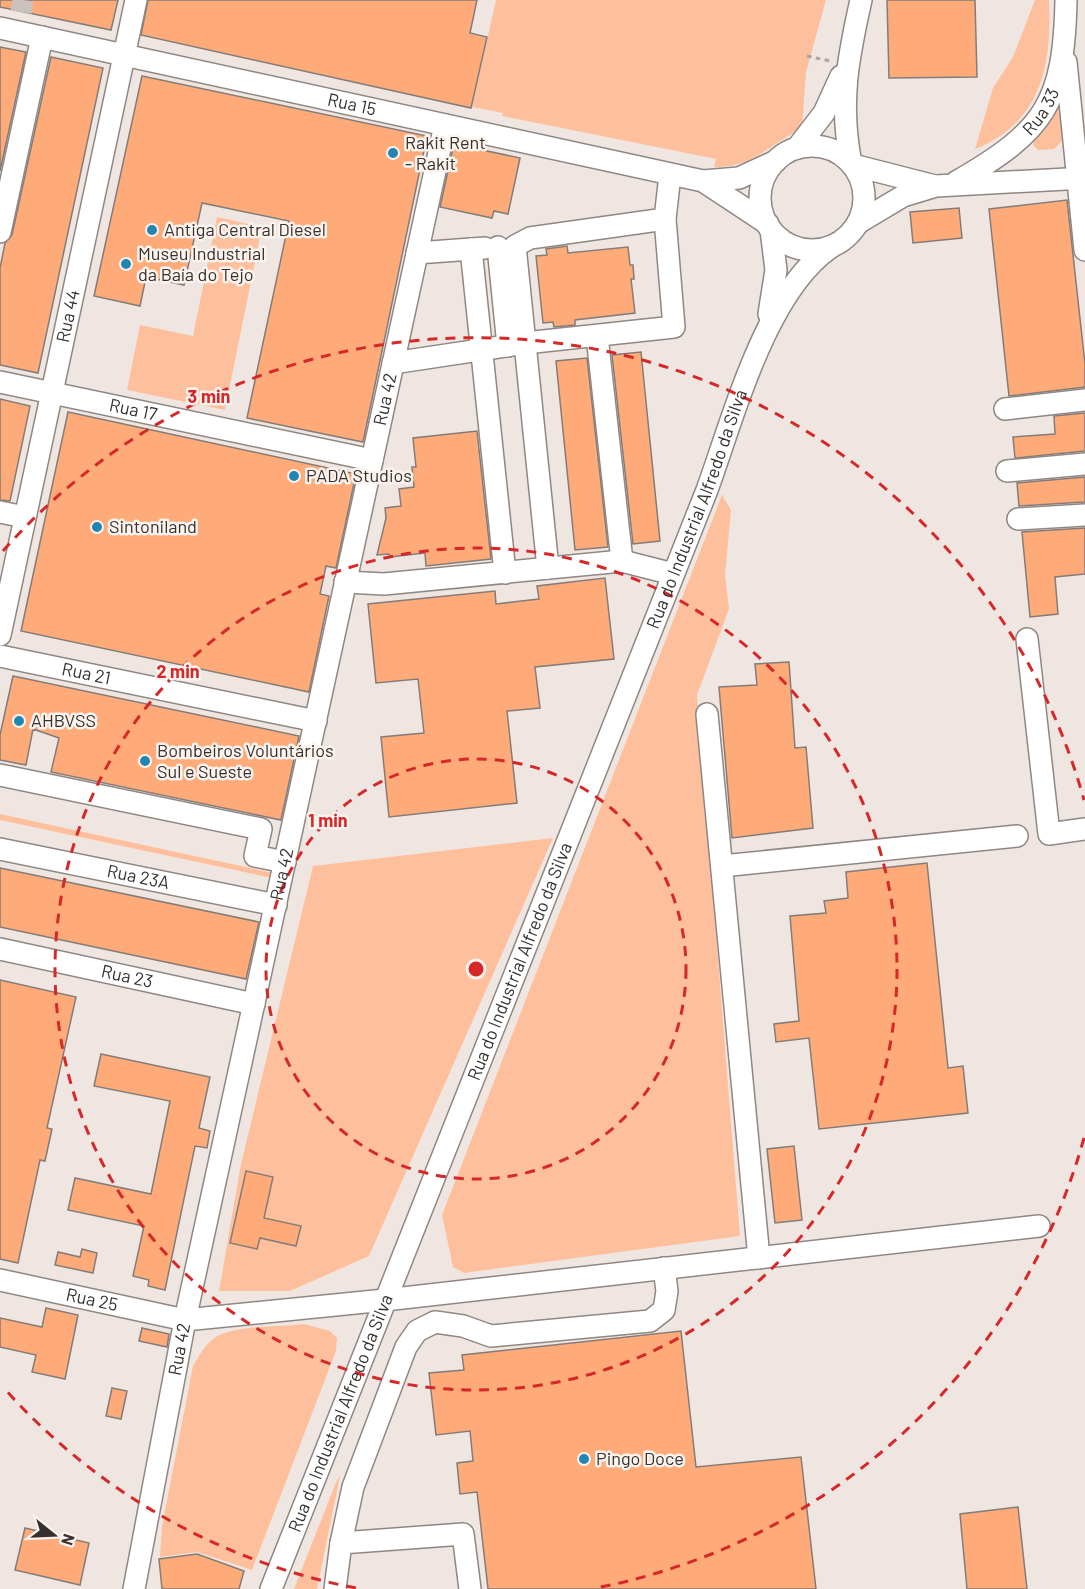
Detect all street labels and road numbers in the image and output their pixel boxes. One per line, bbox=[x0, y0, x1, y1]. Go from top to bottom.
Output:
street label: Rua 33 bbox=[1017, 85, 1063, 139]
street label: Rua 15 bbox=[326, 88, 378, 120]
street label: Rua 44 bbox=[51, 288, 84, 344]
street label: Rua 42 bbox=[368, 371, 401, 427]
street label: Rua do Industrial Alfredo da Silva bbox=[641, 386, 751, 632]
street label: Rua 17 bbox=[107, 393, 160, 425]
street label: Rua 21 bbox=[60, 657, 113, 688]
street label: Rua do Industrial Alfredo da Silva bbox=[462, 839, 576, 1083]
street label: Rua 42 bbox=[265, 846, 297, 902]
street label: Rua 23A bbox=[105, 859, 172, 893]
street label: Rua 23 bbox=[99, 959, 155, 992]
street label: Rua 25 bbox=[64, 1283, 120, 1315]
street label: Rua do Industrial Alfredo da Silva bbox=[283, 1291, 397, 1535]
street label: Rua 42 bbox=[163, 1321, 194, 1377]

